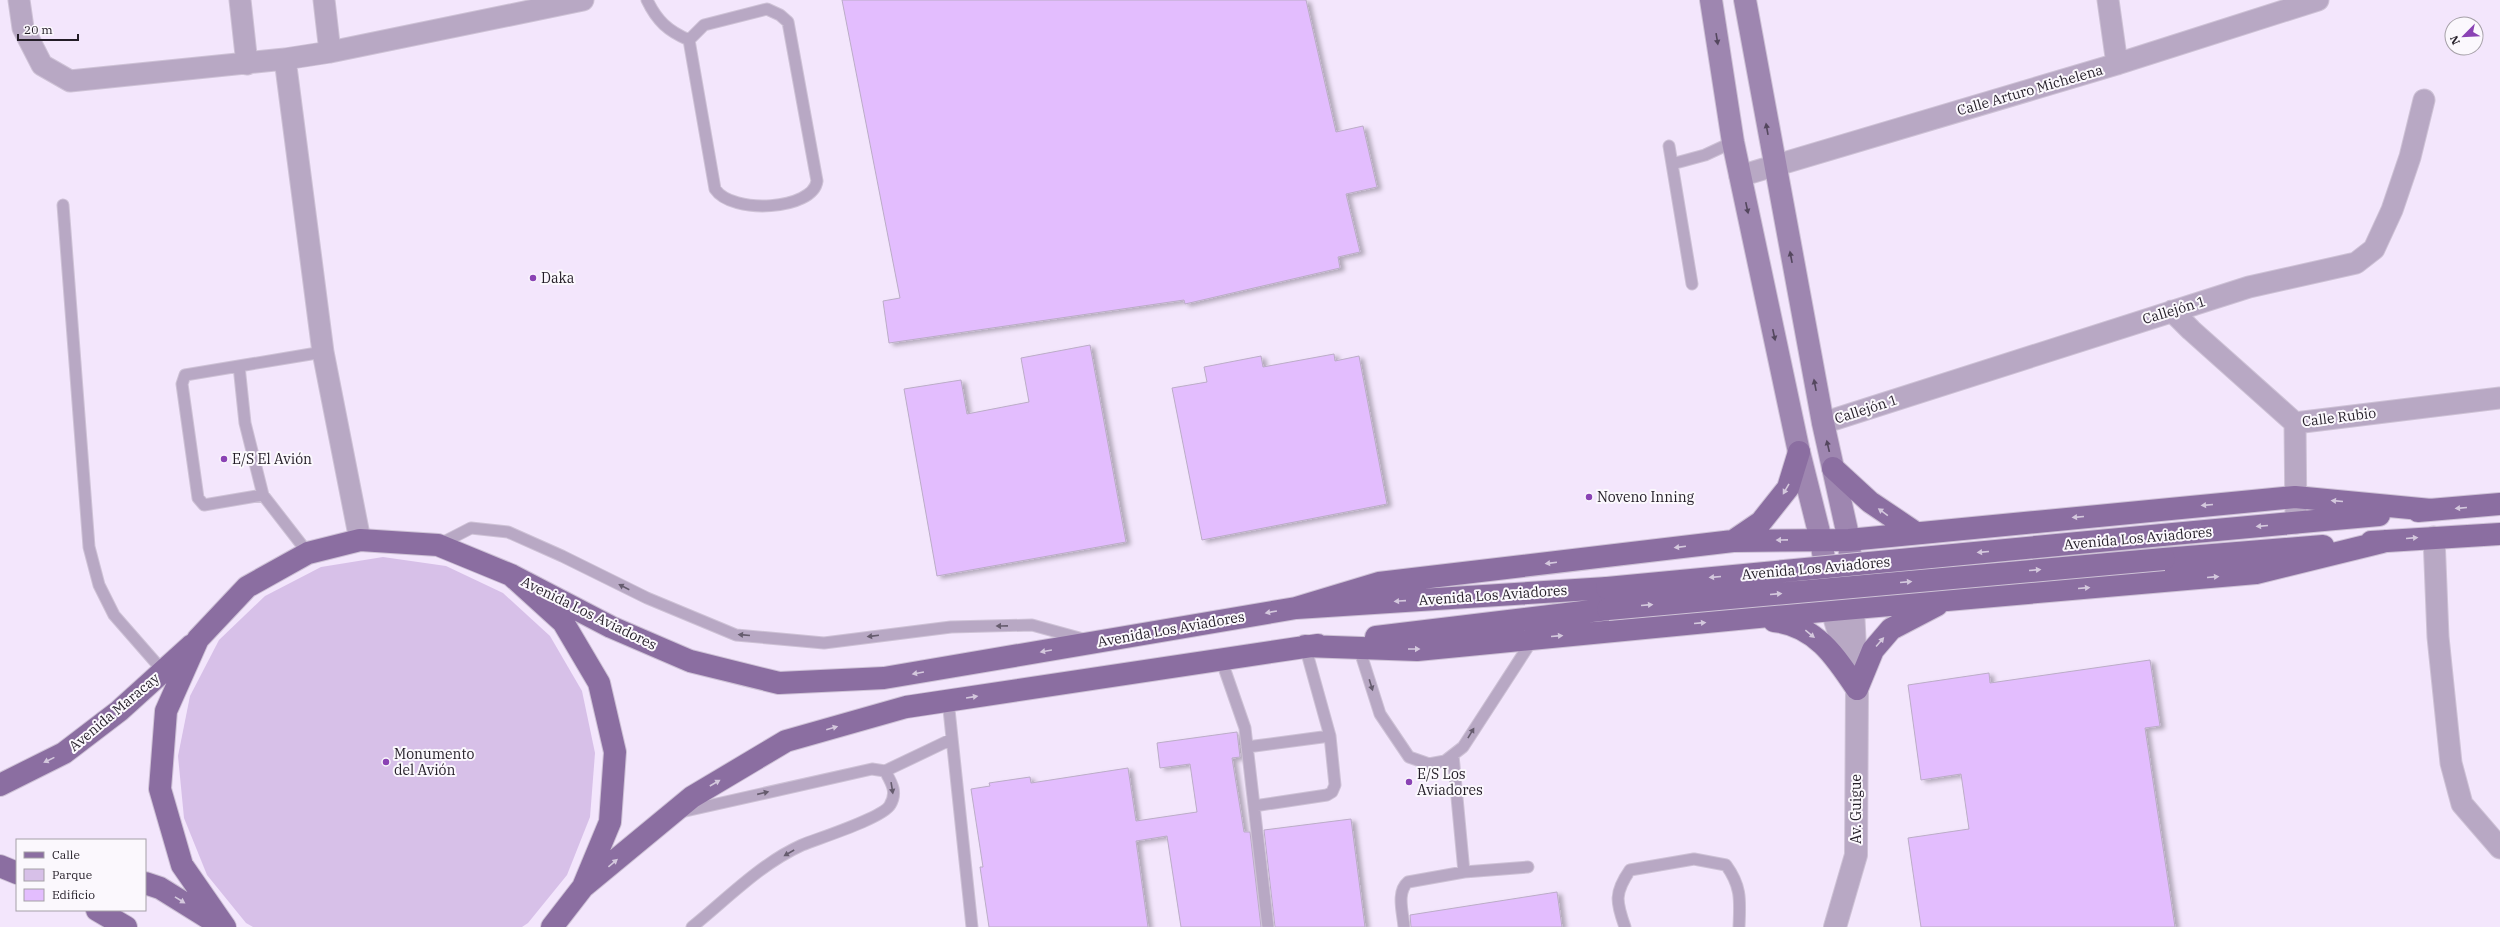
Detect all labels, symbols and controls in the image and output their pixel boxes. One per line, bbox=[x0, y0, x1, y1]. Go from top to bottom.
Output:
scale bar bbox=[18, 16, 78, 42]
north arrow bbox=[2444, 16, 2484, 56]
text: 20 m bbox=[24, 22, 53, 37]
one-way arrow bbox=[1714, 32, 1720, 45]
text: N bbox=[2447, 33, 2463, 47]
street label: Calle Arturo Michelena bbox=[1955, 60, 2105, 119]
one-way arrow bbox=[1764, 123, 1770, 135]
one-way arrow bbox=[1745, 202, 1751, 214]
one-way arrow bbox=[1788, 251, 1794, 263]
place label: Daka bbox=[541, 269, 575, 287]
marker: Daka bbox=[528, 273, 538, 283]
street label: Callejón 1 bbox=[2140, 292, 2208, 328]
one-way arrow bbox=[1772, 329, 1778, 341]
one-way arrow bbox=[1812, 379, 1818, 391]
street label: Callejón 1 bbox=[1832, 390, 1900, 428]
street label: Calle Rubio bbox=[2301, 404, 2377, 430]
one-way arrow bbox=[1824, 440, 1830, 452]
place label: E/S El Avión bbox=[232, 450, 312, 468]
marker: E/S El Avión bbox=[219, 454, 229, 464]
one-way arrow bbox=[1783, 483, 1790, 495]
place label: Noveno Inning bbox=[1597, 488, 1695, 506]
marker: Noveno Inning bbox=[1584, 492, 1594, 502]
one-way arrow bbox=[2331, 498, 2343, 504]
one-way arrow bbox=[2201, 502, 2213, 509]
one-way arrow bbox=[2455, 504, 2467, 511]
one-way arrow bbox=[1878, 508, 1889, 516]
one-way arrow bbox=[2072, 514, 2084, 520]
street label: Avenida Los Aviadores bbox=[2063, 523, 2213, 553]
one-way arrow bbox=[2256, 523, 2268, 529]
one-way arrow bbox=[2406, 535, 2418, 542]
one-way arrow bbox=[1776, 537, 1788, 544]
one-way arrow bbox=[1674, 544, 1686, 551]
one-way arrow bbox=[1977, 549, 1989, 555]
street label: Avenida Los Aviadores bbox=[1741, 553, 1891, 583]
one-way arrow bbox=[1545, 560, 1557, 566]
one-way arrow bbox=[2029, 567, 2041, 574]
street label: Avenida Los Aviadores bbox=[518, 572, 660, 654]
one-way arrow bbox=[1708, 574, 1721, 581]
one-way arrow bbox=[2207, 574, 2219, 580]
one-way arrow bbox=[1900, 579, 1912, 585]
street label: Avenida Los Aviadores bbox=[1418, 581, 1568, 609]
one-way arrow bbox=[618, 583, 629, 590]
one-way arrow bbox=[2078, 584, 2090, 591]
one-way arrow bbox=[1770, 590, 1782, 597]
one-way arrow bbox=[1394, 598, 1406, 605]
one-way arrow bbox=[1641, 602, 1653, 609]
street label: Avenida Los Aviadores bbox=[1096, 607, 1246, 651]
one-way arrow bbox=[1265, 610, 1277, 616]
one-way arrow bbox=[1694, 619, 1706, 626]
one-way arrow bbox=[995, 623, 1008, 629]
one-way arrow bbox=[1805, 630, 1816, 639]
one-way arrow bbox=[738, 632, 750, 639]
one-way arrow bbox=[867, 633, 879, 640]
one-way arrow bbox=[1551, 633, 1563, 640]
one-way arrow bbox=[1876, 637, 1885, 647]
one-way arrow bbox=[1408, 646, 1421, 652]
one-way arrow bbox=[1040, 648, 1052, 654]
street label: Avenida Maracay bbox=[65, 669, 163, 755]
one-way arrow bbox=[912, 670, 924, 676]
one-way arrow bbox=[1368, 679, 1374, 691]
one-way arrow bbox=[966, 694, 978, 700]
one-way arrow bbox=[826, 725, 838, 731]
one-way arrow bbox=[1467, 728, 1475, 738]
place label: Monumento del Avión bbox=[394, 745, 474, 779]
one-way arrow bbox=[43, 757, 55, 763]
marker: Monumento del Avión bbox=[381, 757, 391, 767]
place label: E/S Los Aviadores bbox=[1417, 765, 1483, 799]
street label: Av. Guigue bbox=[1847, 774, 1865, 844]
marker: E/S Los Aviadores bbox=[1404, 777, 1414, 787]
one-way arrow bbox=[709, 779, 721, 786]
one-way arrow bbox=[889, 782, 895, 794]
one-way arrow bbox=[757, 790, 769, 796]
legend bbox=[16, 839, 146, 911]
text: Calle bbox=[52, 847, 80, 862]
one-way arrow bbox=[783, 849, 795, 856]
one-way arrow bbox=[607, 858, 618, 867]
text: Parque bbox=[52, 867, 92, 882]
text: Edificio bbox=[52, 887, 95, 902]
one-way arrow bbox=[175, 896, 185, 904]

